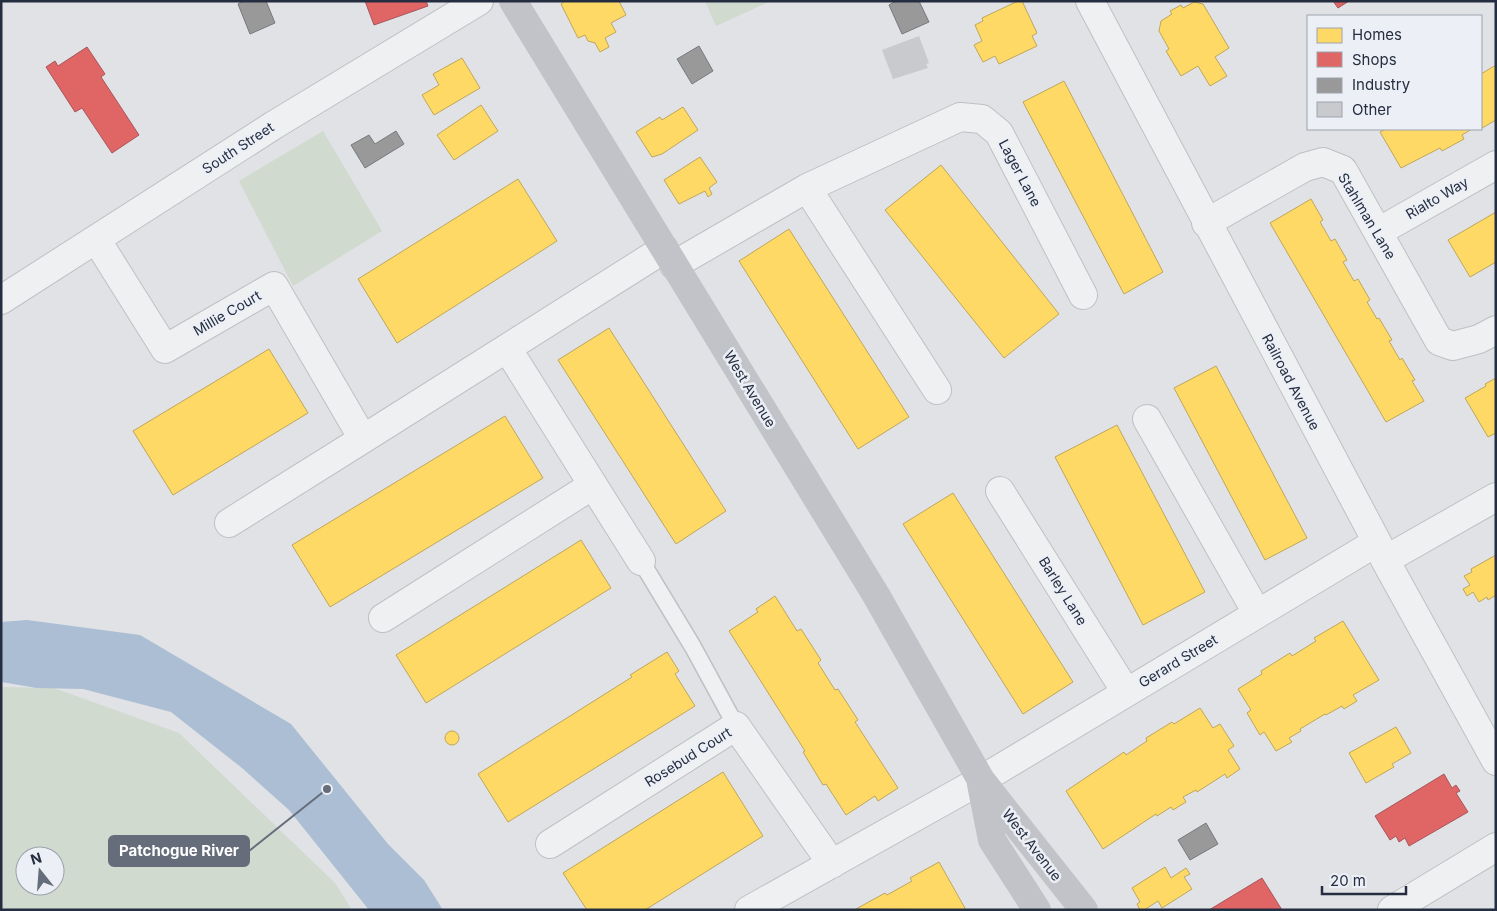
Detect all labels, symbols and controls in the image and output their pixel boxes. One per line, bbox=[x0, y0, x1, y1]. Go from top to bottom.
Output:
legend bbox=[1307, 15, 1482, 130]
text: Homes bbox=[1352, 25, 1402, 44]
text: Shops bbox=[1352, 50, 1397, 69]
text: Industry bbox=[1352, 75, 1411, 94]
text: Other bbox=[1352, 100, 1392, 119]
street label: South Street bbox=[199, 118, 277, 177]
street label: Lager Lane bbox=[996, 136, 1045, 209]
street label: Stahlman Lane bbox=[1335, 169, 1400, 262]
street label: Rialto Way bbox=[1403, 173, 1471, 222]
street label: Millie Court bbox=[190, 286, 264, 339]
street label: Railroad Avenue bbox=[1259, 331, 1324, 433]
street label: West Avenue bbox=[721, 347, 780, 430]
street label: Barley Lane bbox=[1036, 553, 1091, 628]
street label: Gerard Street bbox=[1135, 630, 1221, 691]
street label: Rosebud Court bbox=[641, 723, 735, 790]
street label: West Avenue bbox=[999, 805, 1066, 884]
callout: Patchogue River bbox=[109, 836, 249, 866]
text: Patchogue River bbox=[119, 841, 239, 860]
north arrow bbox=[15, 846, 65, 896]
text: N bbox=[28, 848, 44, 868]
scale bar bbox=[1322, 864, 1406, 896]
text: 20 m bbox=[1330, 871, 1366, 890]

